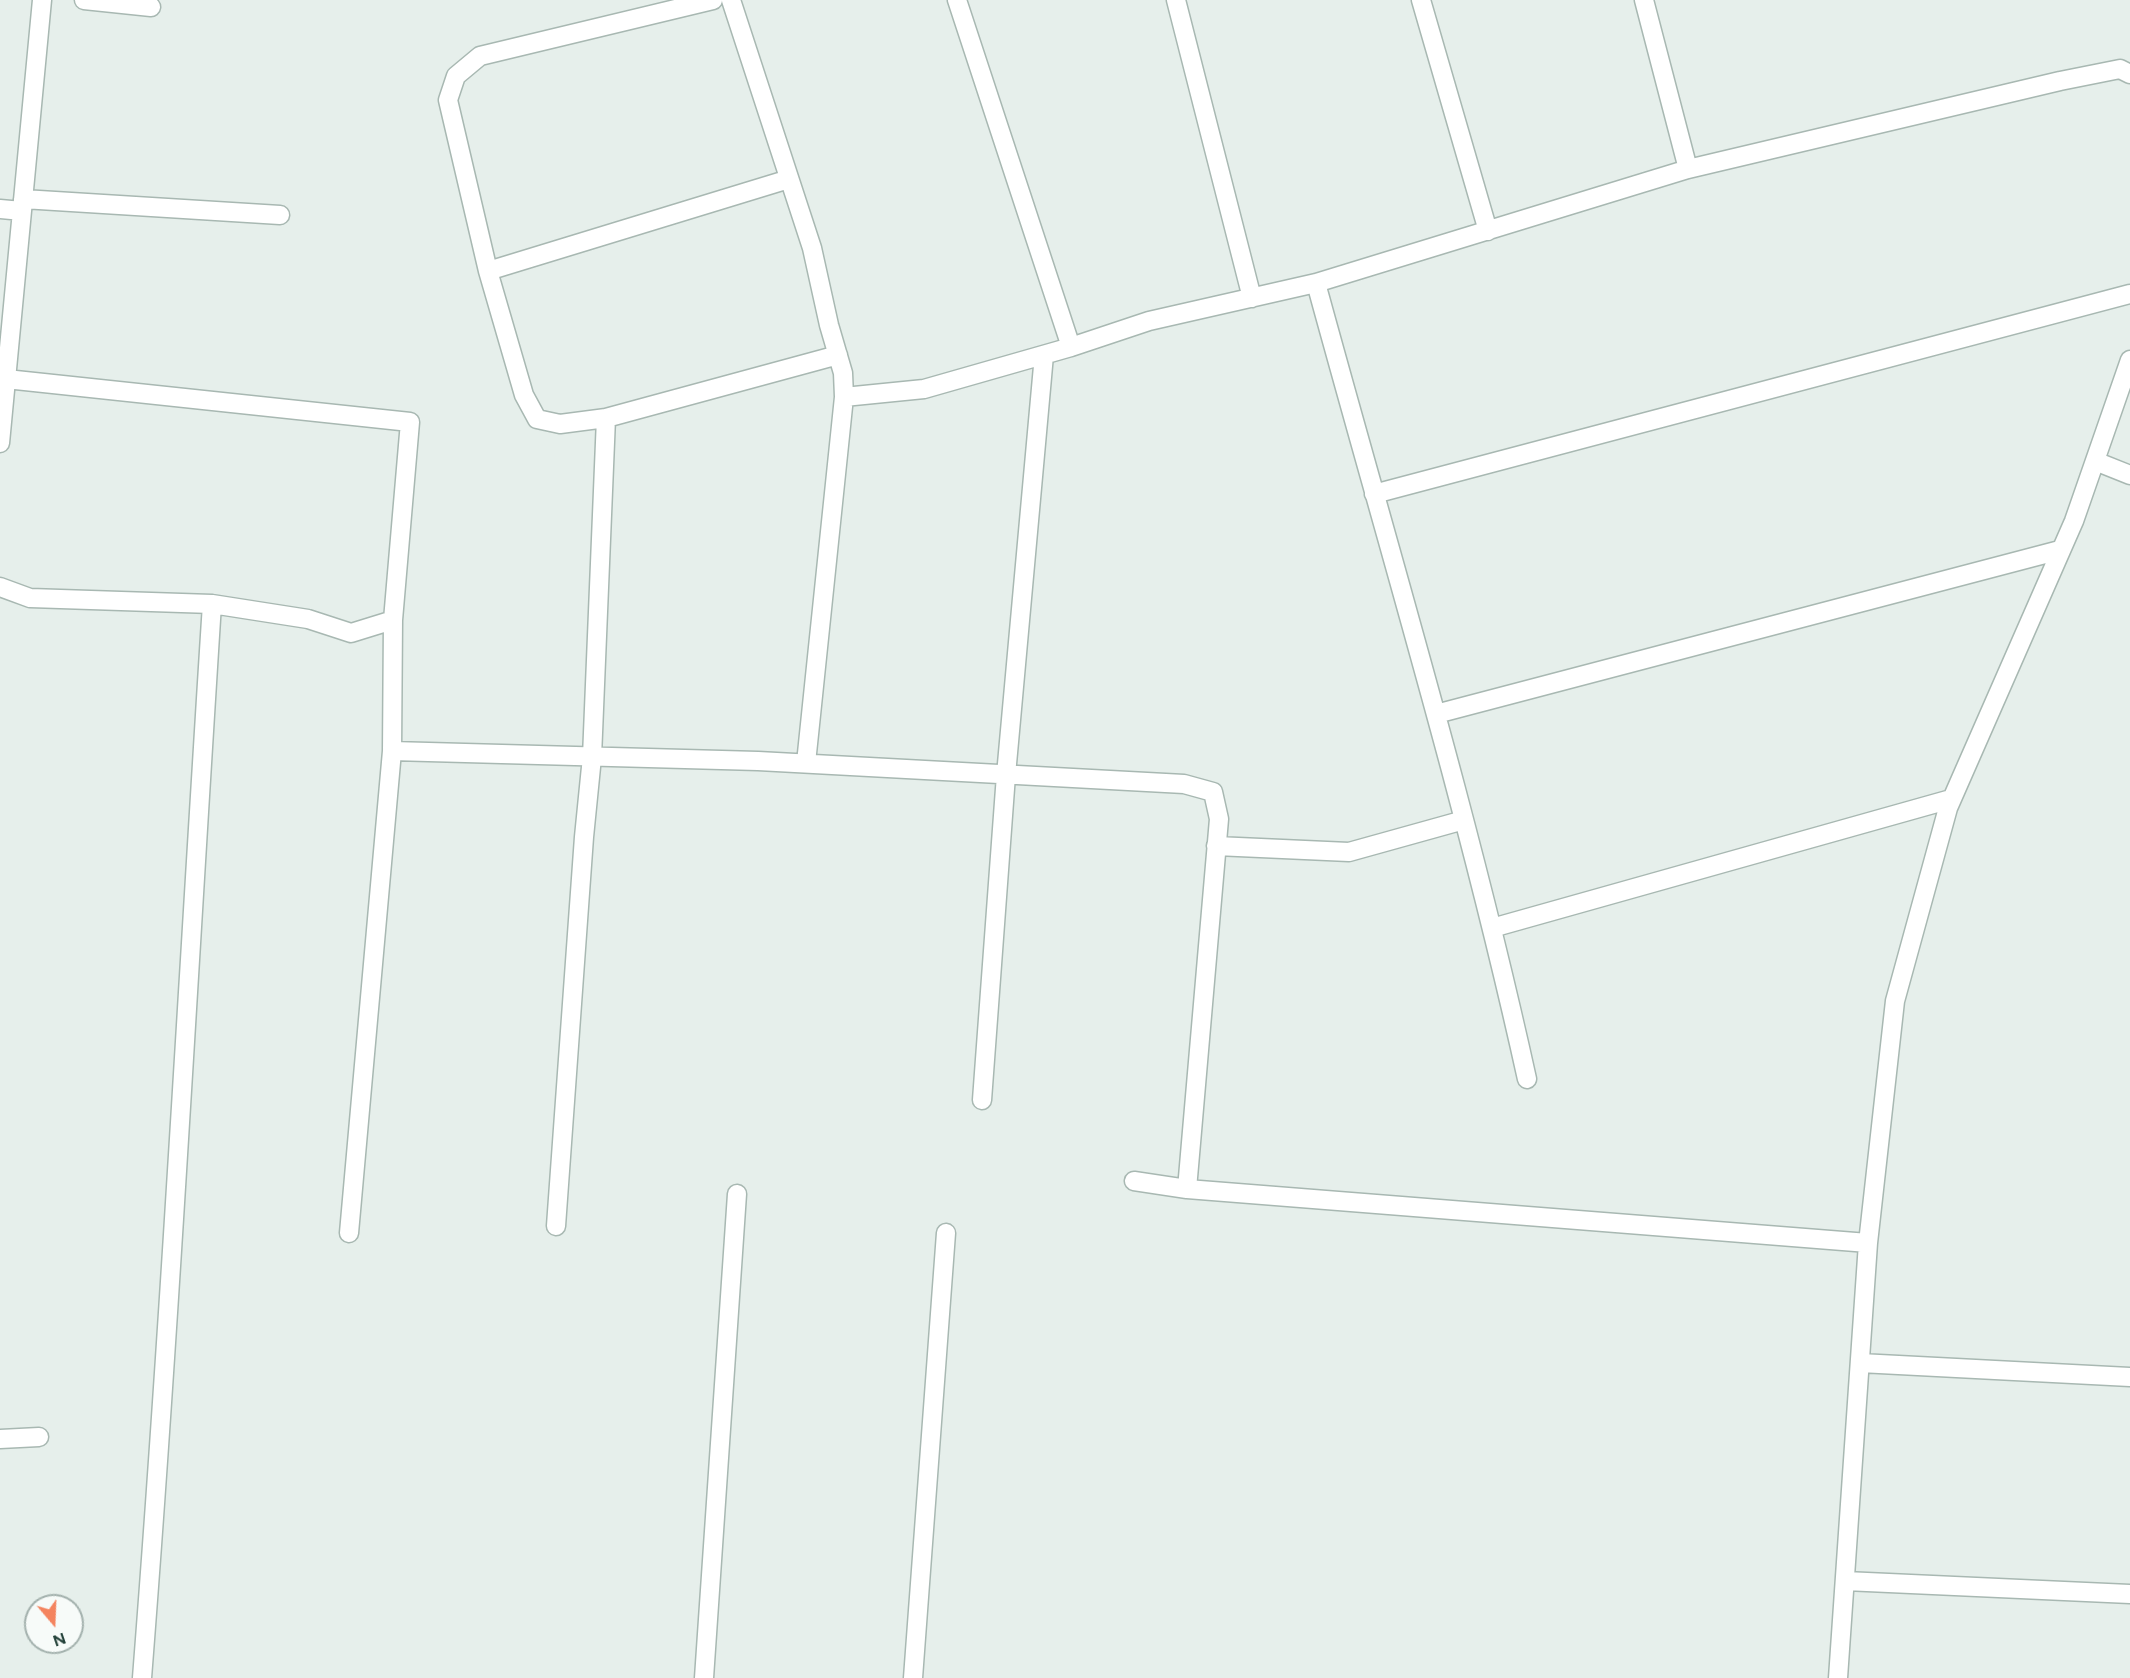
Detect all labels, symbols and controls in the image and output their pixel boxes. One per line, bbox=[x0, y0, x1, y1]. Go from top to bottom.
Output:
north arrow bbox=[24, 1594, 84, 1654]
text: N bbox=[50, 1629, 68, 1651]

